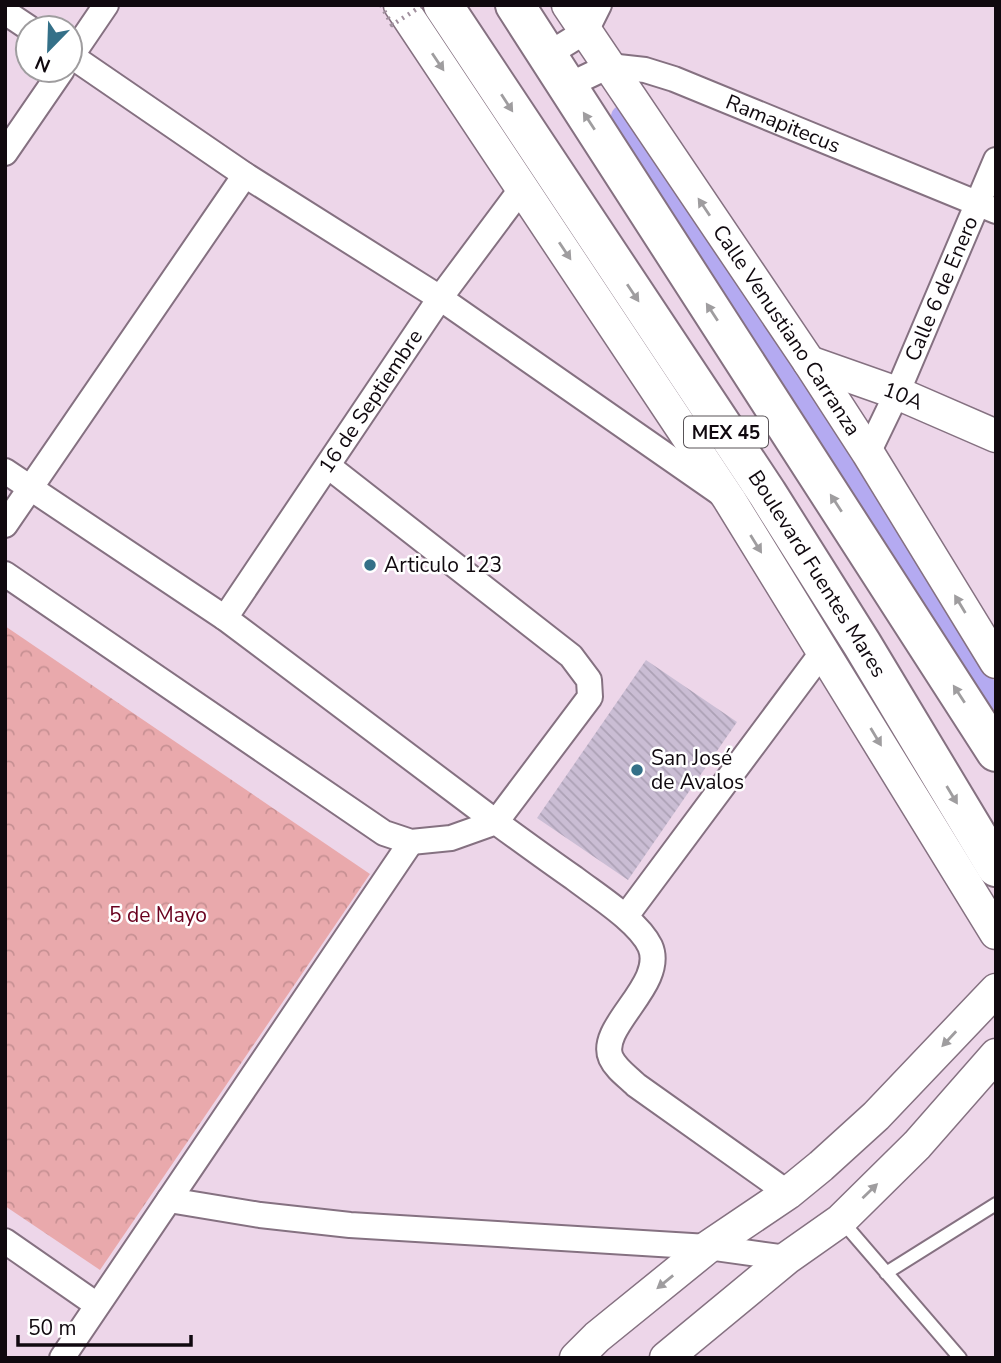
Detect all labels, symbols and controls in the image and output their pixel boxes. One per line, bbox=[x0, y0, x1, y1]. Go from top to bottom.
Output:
north arrow bbox=[14, 14, 84, 84]
text: N bbox=[31, 49, 54, 78]
one-way arrow bbox=[432, 52, 445, 72]
street label: Ramapitecus bbox=[722, 88, 845, 160]
one-way arrow bbox=[500, 94, 513, 113]
one-way arrow bbox=[583, 111, 596, 130]
one-way arrow bbox=[698, 197, 711, 216]
street label: Calle 6 de Enero bbox=[898, 212, 985, 366]
street label: Calle Venustiano Carranza bbox=[706, 219, 867, 441]
one-way arrow bbox=[558, 242, 571, 261]
one-way arrow bbox=[626, 284, 640, 302]
one-way arrow bbox=[706, 302, 719, 321]
street label: 16 de Septiembre bbox=[312, 324, 429, 479]
street label: 10A bbox=[880, 375, 927, 417]
road number: MEX 45 bbox=[684, 416, 768, 448]
street label: Boulevard Fuentes Mares bbox=[742, 465, 893, 683]
one-way arrow bbox=[829, 493, 842, 513]
one-way arrow bbox=[750, 534, 763, 554]
place label: Articulo 123 bbox=[384, 551, 502, 579]
marker: Articulo 123 bbox=[362, 557, 378, 573]
one-way arrow bbox=[954, 594, 967, 613]
one-way arrow bbox=[952, 685, 965, 704]
one-way arrow bbox=[870, 728, 883, 747]
place label: San José de Avalos bbox=[651, 744, 744, 796]
marker: San José de Avalos bbox=[629, 762, 645, 778]
one-way arrow bbox=[946, 785, 959, 804]
park label: 5 de Mayo bbox=[109, 901, 207, 929]
one-way arrow bbox=[941, 1030, 957, 1047]
one-way arrow bbox=[862, 1182, 879, 1199]
one-way arrow bbox=[657, 1274, 674, 1289]
scale bar bbox=[18, 1304, 191, 1348]
text: 50 m bbox=[28, 1314, 77, 1342]

